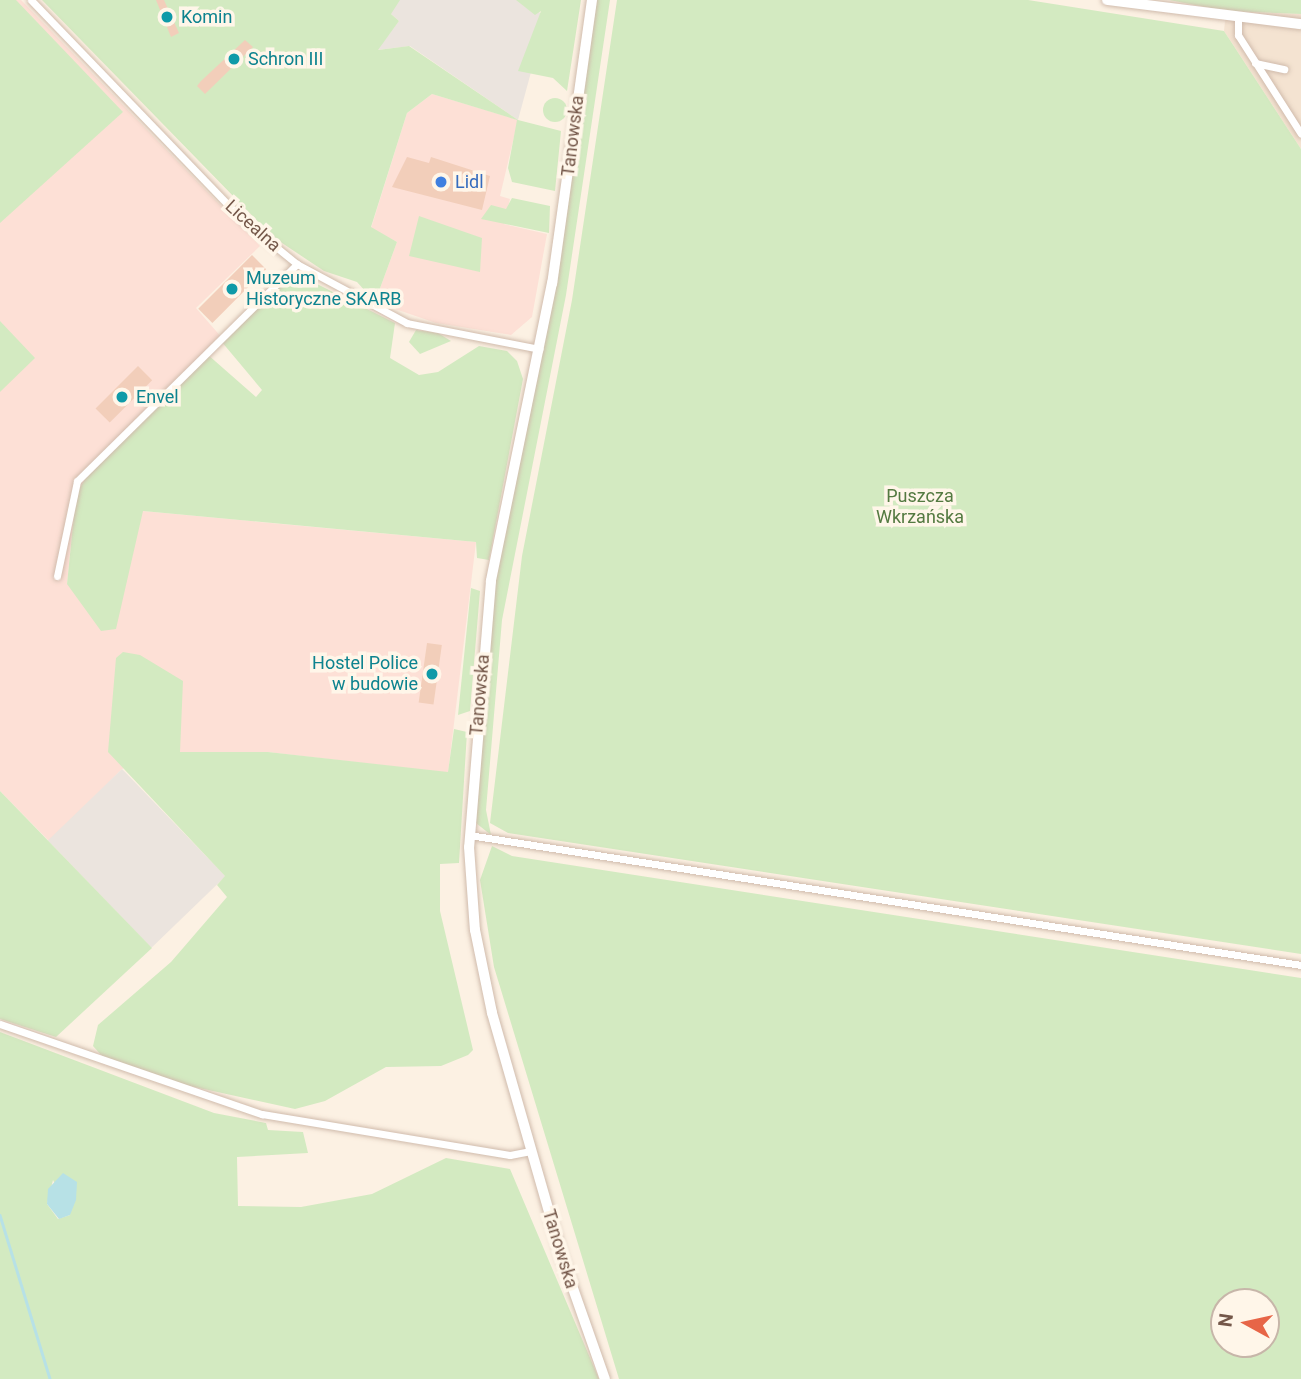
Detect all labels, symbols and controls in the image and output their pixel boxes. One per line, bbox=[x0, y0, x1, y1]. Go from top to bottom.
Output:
place label: Komin bbox=[181, 6, 232, 28]
marker: Komin bbox=[159, 9, 175, 25]
place label: Schron III bbox=[248, 48, 323, 70]
marker: Schron III bbox=[226, 51, 242, 67]
street label: Tanowska bbox=[557, 94, 589, 178]
place label: Lidl bbox=[455, 171, 484, 193]
marker: Lidl bbox=[433, 174, 449, 190]
street label: Licealna bbox=[221, 196, 285, 256]
place label: Muzeum Historyczne SKARB bbox=[246, 268, 401, 310]
marker: Muzeum Historyczne SKARB bbox=[224, 281, 240, 297]
place label: Envel bbox=[136, 386, 179, 408]
marker: Envel bbox=[114, 389, 130, 405]
park label: Puszcza Wkrzańska bbox=[876, 486, 964, 528]
place label: Hostel Police w budowie bbox=[312, 653, 418, 696]
street label: Tanowska bbox=[466, 653, 494, 737]
marker: Hostel Police w budowie bbox=[424, 666, 440, 682]
street label: Tanowska bbox=[538, 1207, 582, 1291]
north arrow bbox=[1210, 1288, 1280, 1358]
text: N bbox=[1213, 1312, 1238, 1329]

